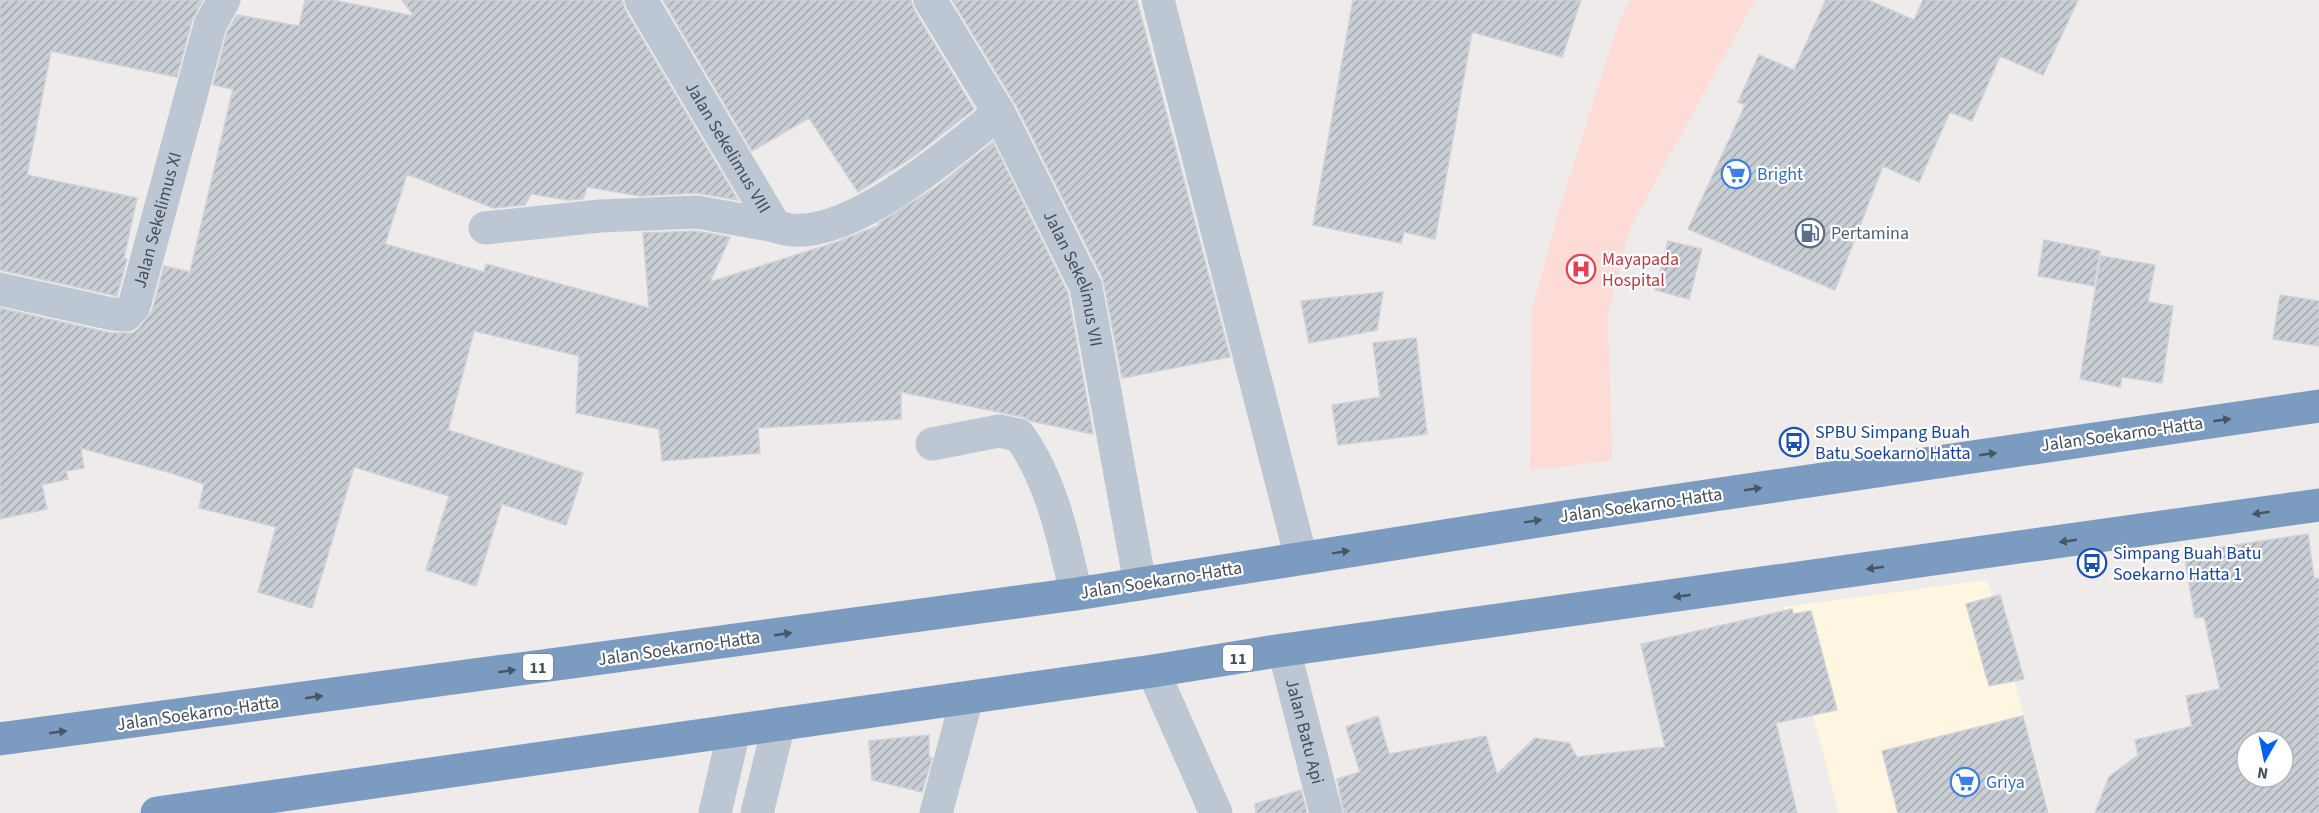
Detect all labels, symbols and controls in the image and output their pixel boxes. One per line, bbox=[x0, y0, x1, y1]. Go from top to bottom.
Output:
street label: Jalan Sekelimus VIII bbox=[679, 77, 777, 218]
street label: Jalan Sekelimus XI bbox=[127, 149, 188, 291]
supermarket icon: Bright bbox=[1720, 158, 1752, 190]
place label: Bright bbox=[1757, 162, 1803, 187]
street label: Jalan Sekelimus VII bbox=[1037, 206, 1109, 349]
fuel station icon: Pertamina bbox=[1794, 217, 1826, 249]
place label: Pertamina bbox=[1831, 221, 1909, 246]
place label: Mayapada Hospital bbox=[1602, 247, 1679, 293]
hospital icon: Mayapada Hospital bbox=[1565, 253, 1597, 285]
street label: Jalan Soekarno-Hatta bbox=[2039, 411, 2205, 458]
one-way arrow bbox=[2213, 415, 2232, 424]
place label: SPBU Simpang Buah Batu Soekarno Hatta bbox=[1815, 420, 1971, 466]
bus stop icon: SPBU Simpang Buah Batu Soekarno Hatta bbox=[1778, 426, 1810, 458]
one-way arrow bbox=[1978, 450, 1997, 459]
street label: Jalan Soekarno-Hatta bbox=[1558, 482, 1724, 529]
one-way arrow bbox=[1744, 484, 1763, 493]
one-way arrow bbox=[2251, 509, 2270, 518]
one-way arrow bbox=[1524, 517, 1543, 526]
one-way arrow bbox=[2058, 536, 2077, 545]
place label: Simpang Buah Batu Soekarno Hatta 1 bbox=[2113, 541, 2261, 587]
one-way arrow bbox=[1331, 547, 1350, 556]
bus stop icon: Simpang Buah Batu Soekarno Hatta 1 bbox=[2076, 547, 2108, 579]
street label: Jalan Soekarno-Hatta bbox=[1078, 555, 1244, 606]
one-way arrow bbox=[1865, 563, 1884, 572]
one-way arrow bbox=[1672, 591, 1691, 600]
street label: Jalan Soekarno-Hatta bbox=[596, 625, 762, 672]
one-way arrow bbox=[774, 629, 793, 638]
road number: 11 bbox=[1223, 645, 1253, 671]
road number: 11 bbox=[523, 654, 553, 680]
one-way arrow bbox=[498, 666, 517, 676]
street label: Jalan Batu Api bbox=[1279, 676, 1330, 787]
street label: Jalan Soekarno-Hatta bbox=[115, 690, 281, 737]
one-way arrow bbox=[304, 692, 323, 701]
one-way arrow bbox=[49, 727, 68, 736]
north arrow bbox=[2235, 729, 2295, 789]
text: N bbox=[2256, 761, 2270, 785]
supermarket icon: Griya bbox=[1949, 766, 1981, 798]
place label: Griya bbox=[1986, 770, 2025, 795]

